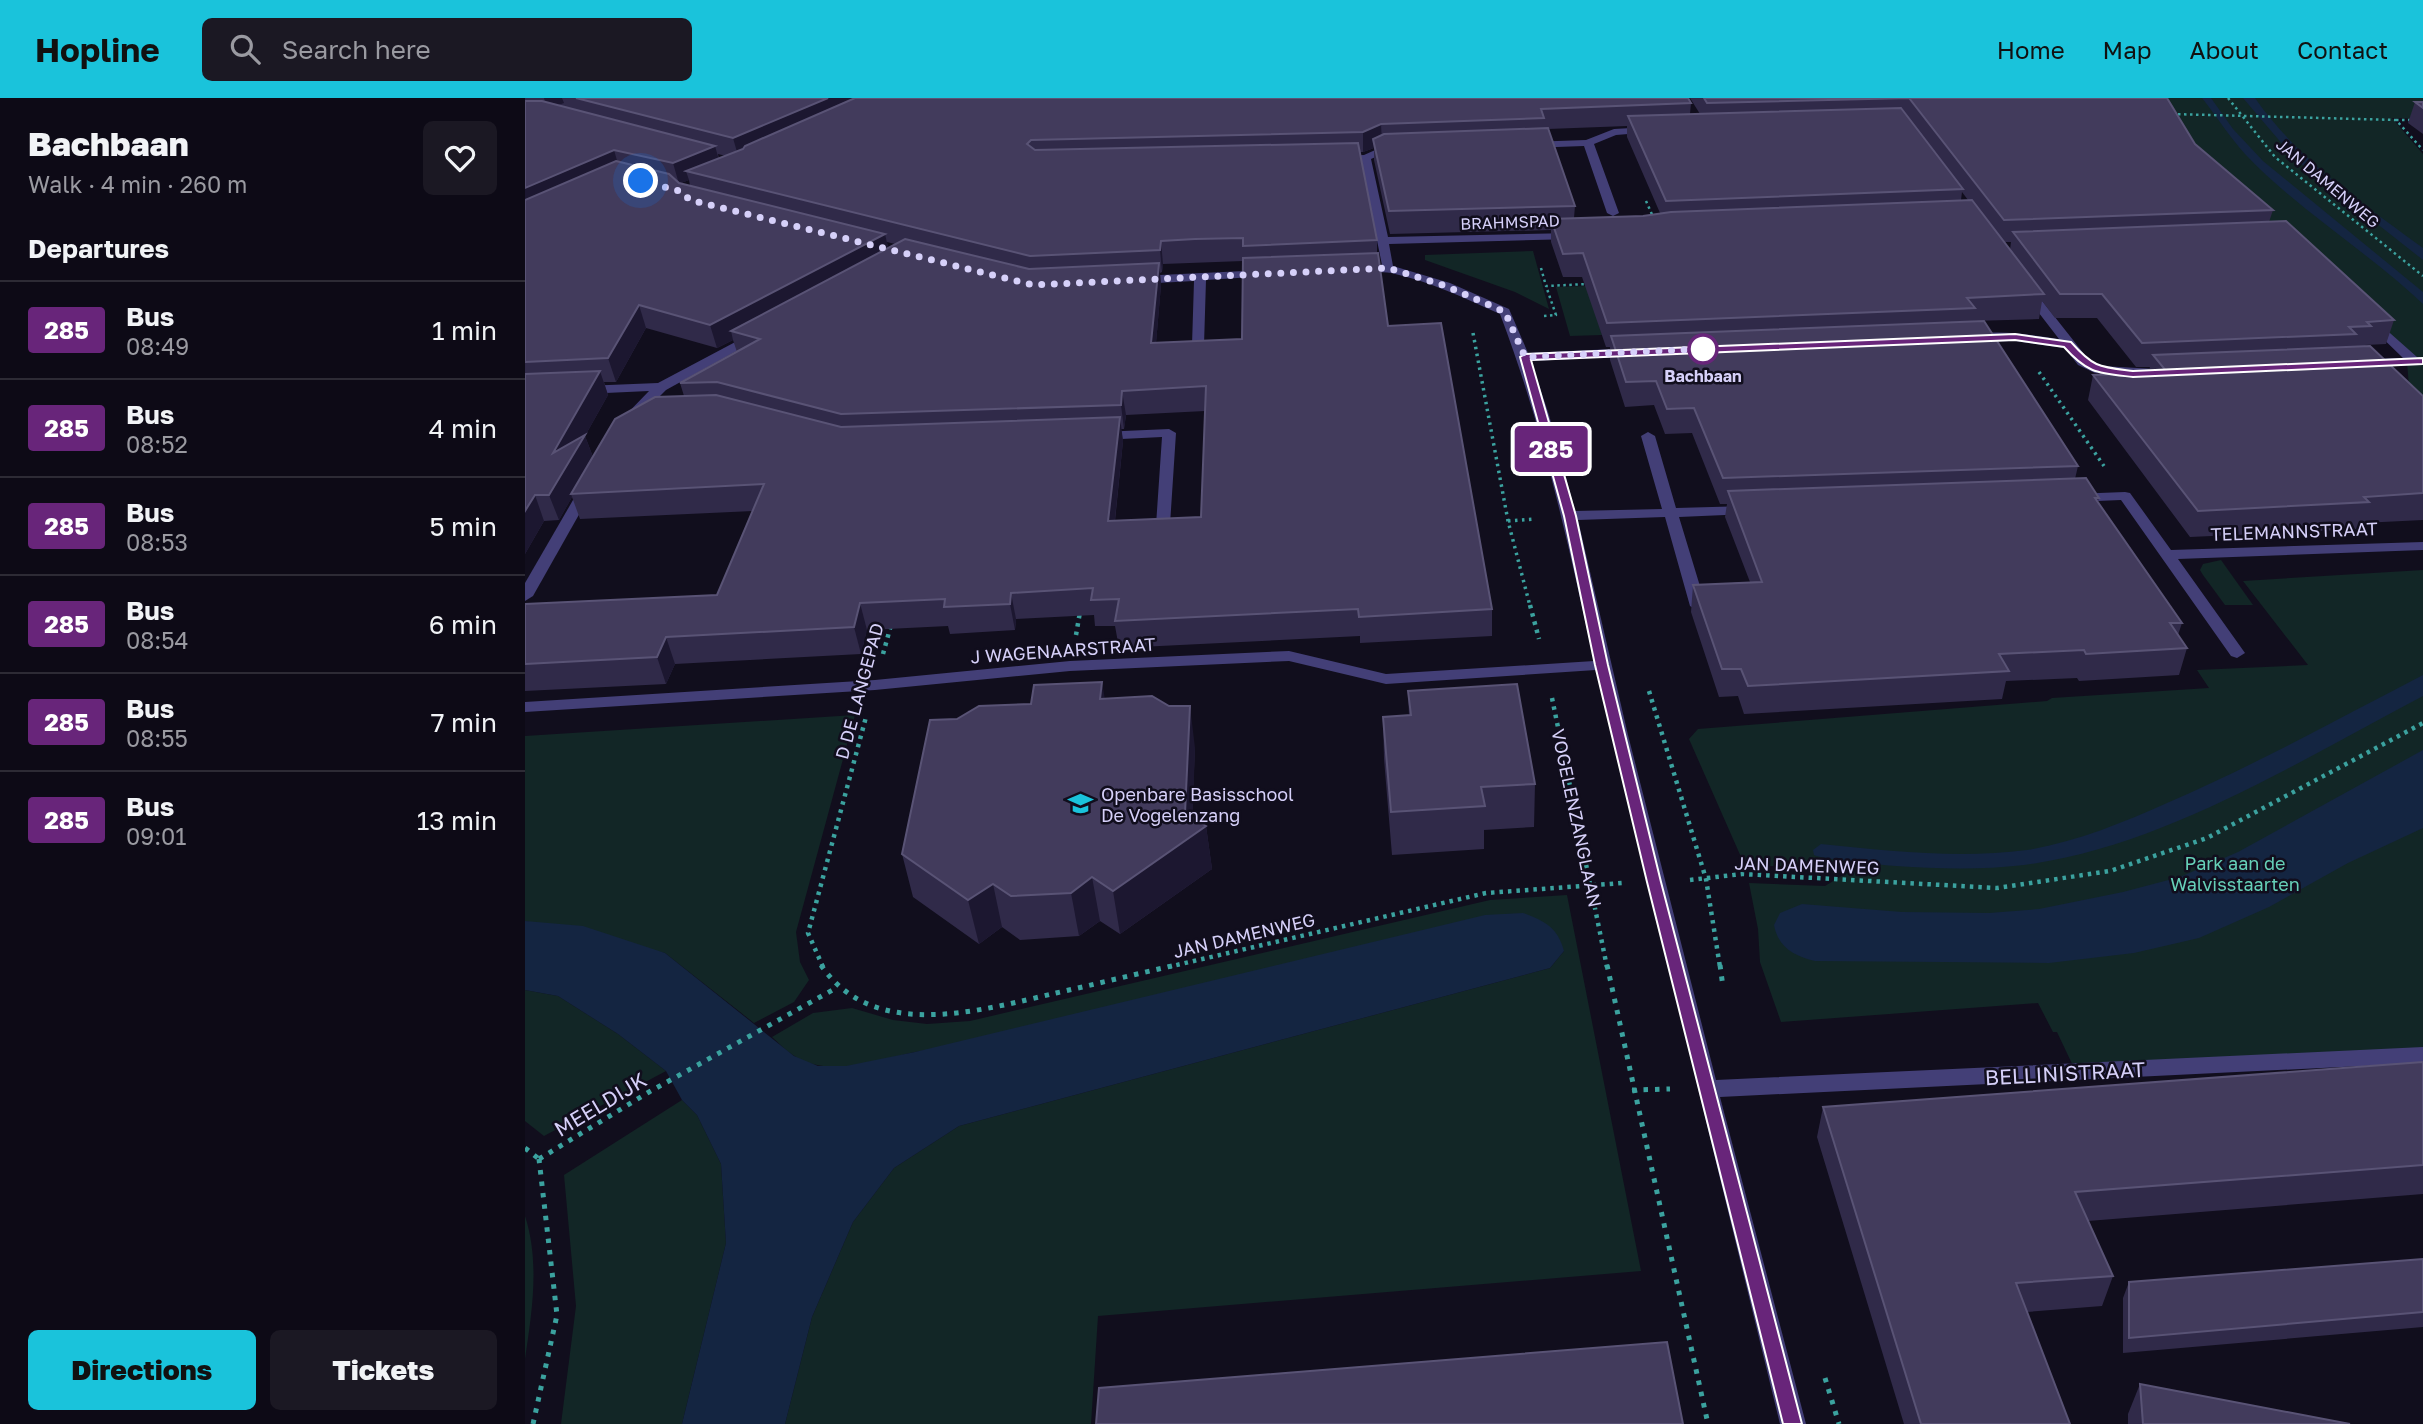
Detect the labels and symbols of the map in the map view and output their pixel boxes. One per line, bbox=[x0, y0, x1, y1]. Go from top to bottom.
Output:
street label: JAN DAMENWEG bbox=[2272, 134, 2384, 232]
your location bbox=[623, 163, 658, 198]
street label: BRAHMSPAD bbox=[1460, 210, 1560, 234]
marker: Bachbaan bbox=[1688, 334, 1718, 364]
place label: Bachbaan bbox=[1664, 366, 1742, 386]
line badge: 285 bbox=[1511, 426, 1591, 472]
street label: TELEMANNSTRAAT bbox=[2210, 517, 2378, 545]
street label: D DE LANGEPAD bbox=[830, 620, 888, 762]
street label: J WAGENAARSTRAAT bbox=[970, 633, 1156, 667]
street label: VOGELENZANGLAAN bbox=[1547, 727, 1607, 909]
place label: Openbare Basisschool De Vogelenzang bbox=[1101, 783, 1294, 826]
school or university icon: Openbare Basisschool De Vogelenzang bbox=[1067, 790, 1095, 818]
street label: JAN DAMENWEG bbox=[1734, 851, 1880, 879]
park label: Park aan de Walvisstaarten bbox=[2170, 852, 2300, 895]
street label: JAN DAMENWEG bbox=[1171, 908, 1317, 962]
street label: BELLINISTRAAT bbox=[1984, 1056, 2146, 1090]
street label: MEELDIJK bbox=[549, 1066, 651, 1142]

